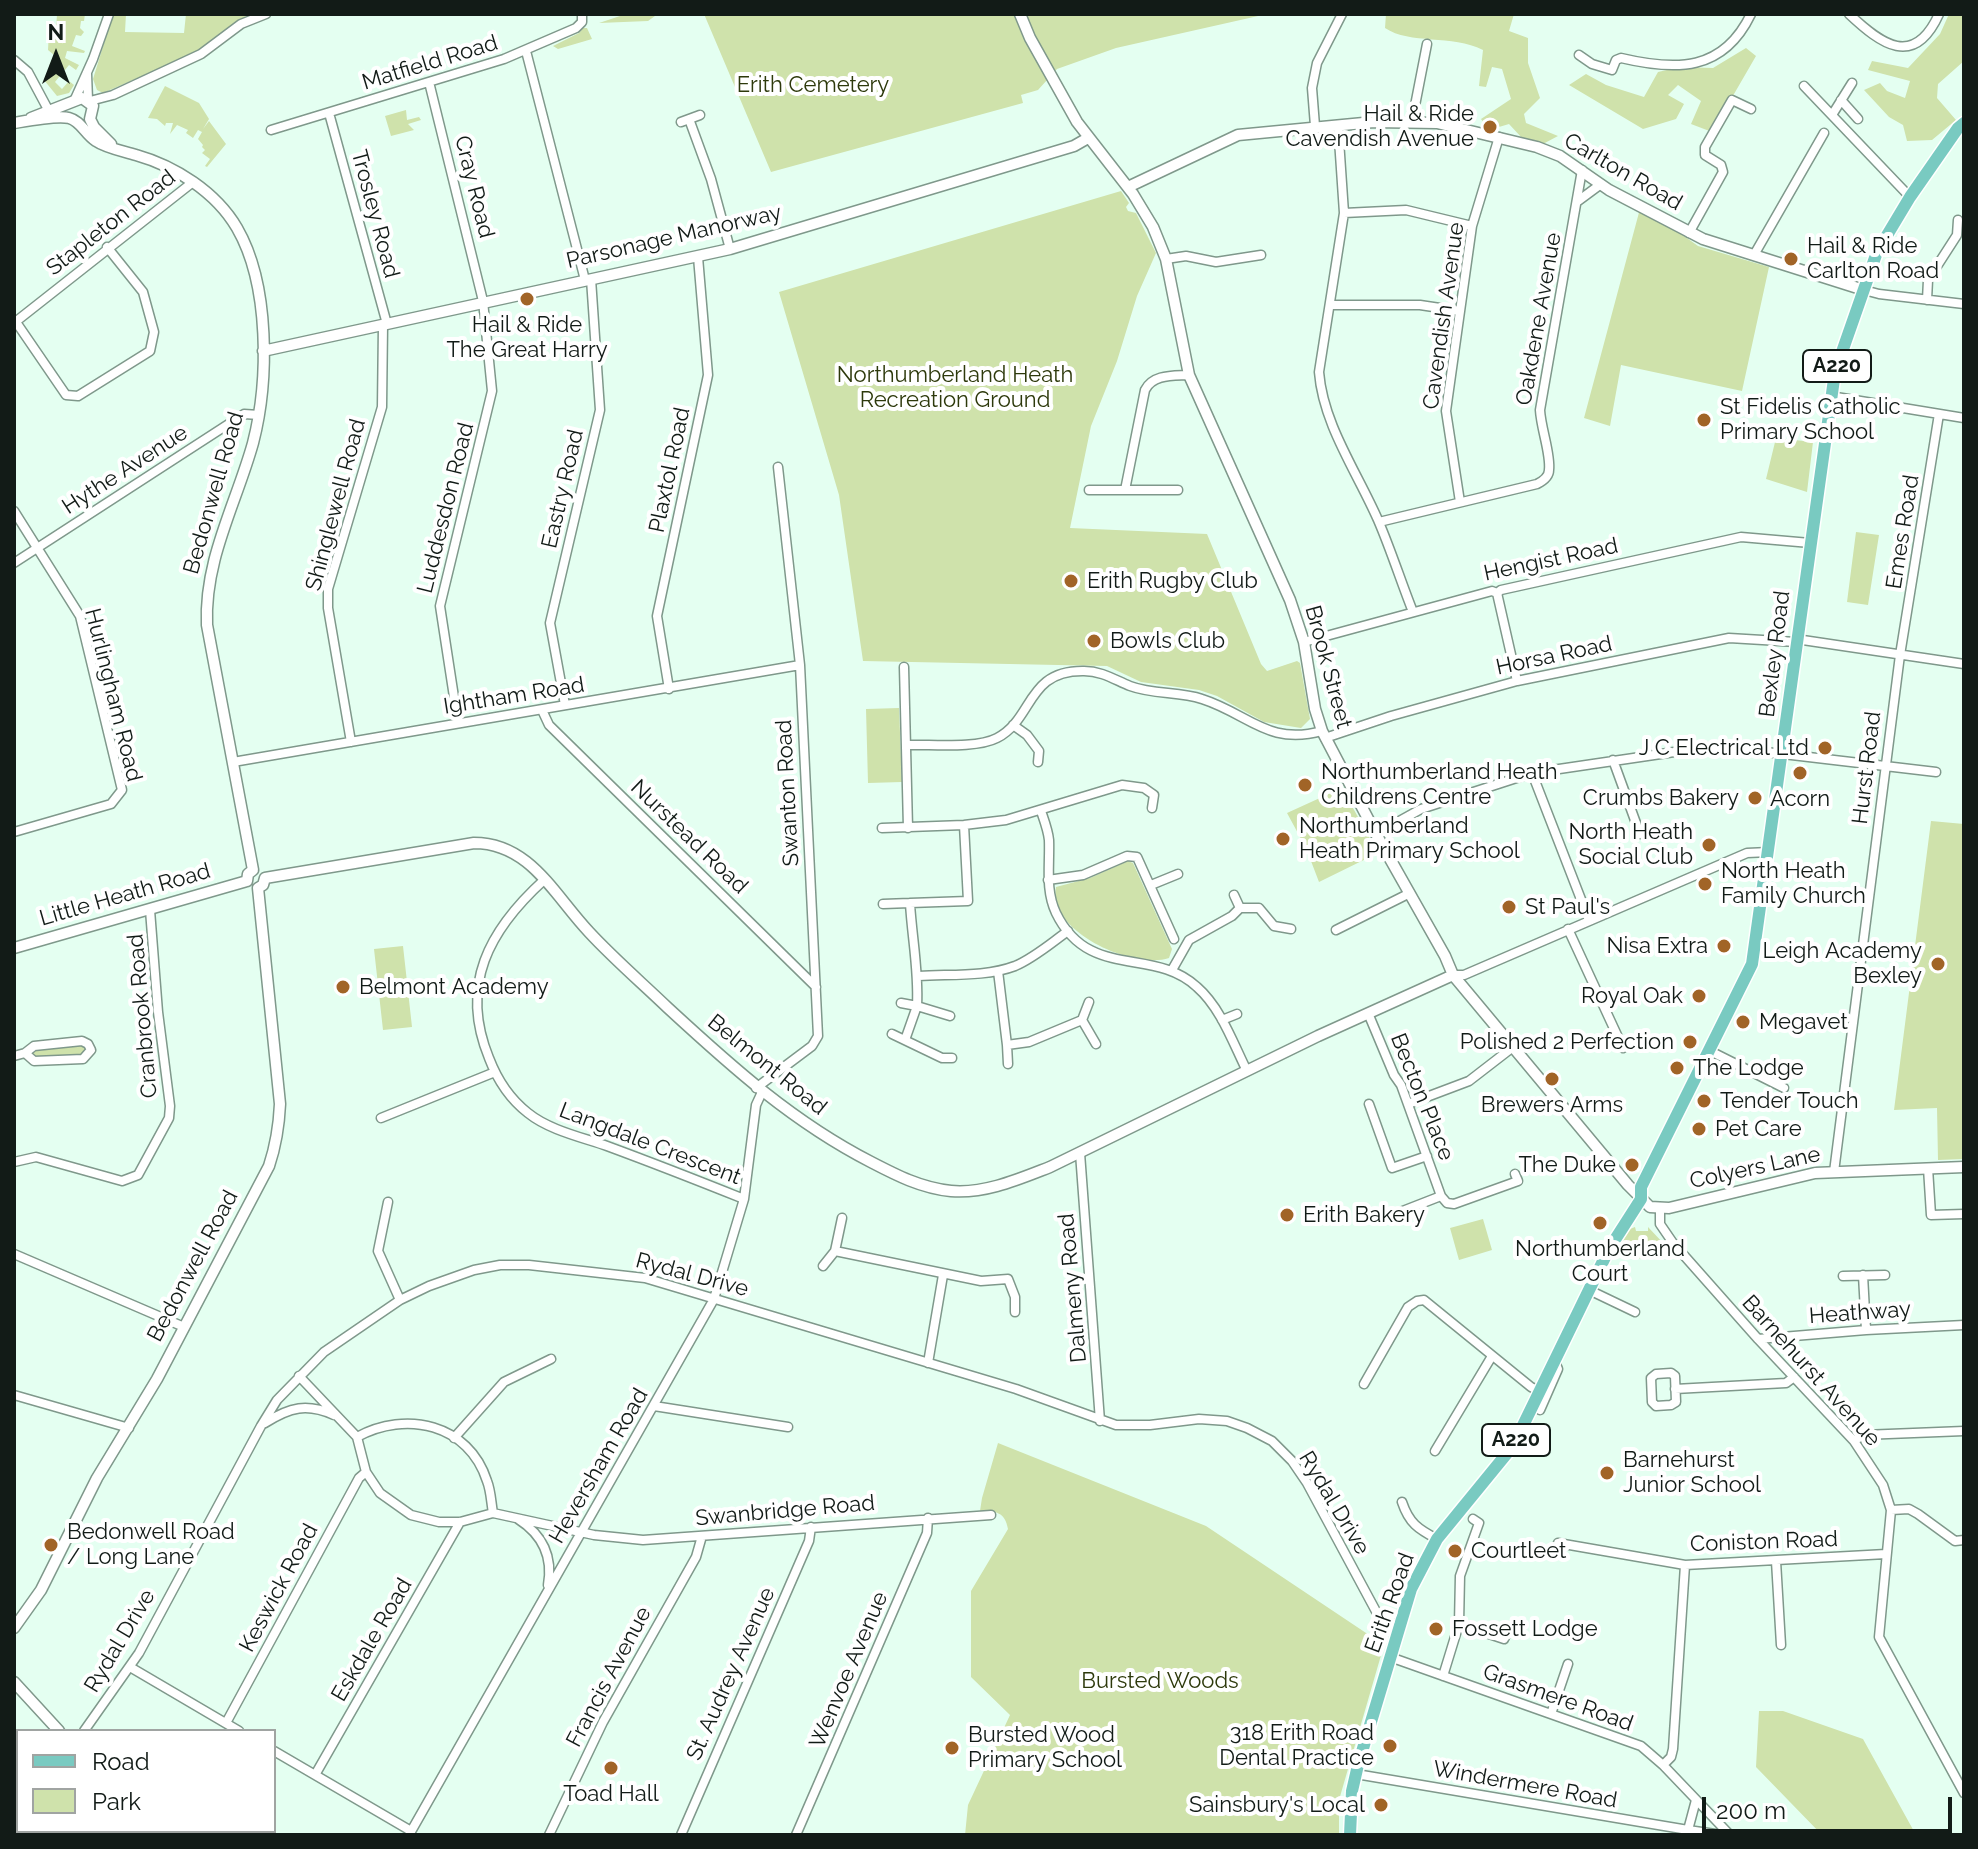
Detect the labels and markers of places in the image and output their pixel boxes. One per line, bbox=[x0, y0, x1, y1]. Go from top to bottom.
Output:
place label: Hail & Ride Cavendish Avenue bbox=[1285, 101, 1474, 152]
marker: Hail & Ride Cavendish Avenue bbox=[1481, 118, 1499, 136]
place label: Hail & Ride Carlton Road bbox=[1807, 233, 1939, 284]
marker: Hail & Ride Carlton Road bbox=[1782, 250, 1800, 268]
marker: Hail & Ride The Great Harry bbox=[518, 290, 536, 308]
place label: Hail & Ride The Great Harry bbox=[446, 312, 608, 364]
place label: St Fidelis Catholic Primary School bbox=[1720, 394, 1901, 446]
marker: St Fidelis Catholic Primary School bbox=[1695, 411, 1713, 429]
place label: Erith Rugby Club bbox=[1087, 568, 1258, 594]
marker: Erith Rugby Club bbox=[1062, 572, 1080, 590]
place label: Bowls Club bbox=[1110, 628, 1225, 654]
marker: Bowls Club bbox=[1085, 632, 1103, 650]
place label: J C Electrical Ltd bbox=[1639, 735, 1809, 761]
marker: J C Electrical Ltd bbox=[1816, 739, 1834, 757]
place label: Northumberland Heath Childrens Centre bbox=[1321, 759, 1557, 810]
marker: Acorn bbox=[1791, 764, 1809, 782]
marker: Northumberland Heath Childrens Centre bbox=[1296, 776, 1314, 794]
place label: Crumbs Bakery bbox=[1583, 785, 1739, 811]
place label: Acorn bbox=[1770, 786, 1830, 812]
marker: Crumbs Bakery bbox=[1746, 789, 1764, 807]
place label: Northumberland Heath Primary School bbox=[1299, 813, 1520, 864]
place label: North Heath Social Club bbox=[1569, 819, 1693, 870]
marker: Northumberland Heath Primary School bbox=[1274, 830, 1292, 848]
marker: North Heath Social Club bbox=[1700, 836, 1718, 854]
place label: North Heath Family Church bbox=[1721, 858, 1866, 910]
marker: North Heath Family Church bbox=[1696, 875, 1714, 893]
place label: St Paul's bbox=[1525, 894, 1610, 920]
marker: St Paul's bbox=[1500, 898, 1518, 916]
place label: Nisa Extra bbox=[1606, 933, 1708, 959]
marker: Nisa Extra bbox=[1715, 937, 1733, 955]
place label: Leigh Academy Bexley bbox=[1763, 938, 1922, 990]
marker: Leigh Academy Bexley bbox=[1929, 955, 1947, 973]
place label: Belmont Academy bbox=[359, 974, 549, 1000]
marker: Belmont Academy bbox=[334, 978, 352, 996]
place label: Royal Oak bbox=[1581, 983, 1683, 1009]
marker: Royal Oak bbox=[1690, 987, 1708, 1005]
place label: Megavet bbox=[1759, 1009, 1848, 1035]
marker: Megavet bbox=[1734, 1013, 1752, 1031]
place label: Polished 2 Perfection bbox=[1460, 1029, 1674, 1055]
marker: Polished 2 Perfection bbox=[1681, 1033, 1699, 1051]
place label: The Lodge bbox=[1693, 1055, 1804, 1081]
marker: The Lodge bbox=[1668, 1059, 1686, 1077]
marker: Brewers Arms bbox=[1543, 1070, 1561, 1088]
place label: Tender Touch bbox=[1720, 1088, 1859, 1114]
place label: Brewers Arms bbox=[1481, 1092, 1623, 1118]
marker: Tender Touch bbox=[1695, 1092, 1713, 1110]
place label: Pet Care bbox=[1715, 1116, 1802, 1142]
marker: Pet Care bbox=[1690, 1120, 1708, 1138]
place label: The Duke bbox=[1518, 1152, 1616, 1178]
marker: The Duke bbox=[1623, 1156, 1641, 1174]
place label: Erith Bakery bbox=[1303, 1202, 1425, 1228]
marker: Erith Bakery bbox=[1278, 1206, 1296, 1224]
marker: Northumberland Court bbox=[1591, 1214, 1609, 1232]
place label: Northumberland Court bbox=[1515, 1236, 1685, 1288]
place label: Barnehurst Junior School bbox=[1623, 1447, 1761, 1498]
marker: Barnehurst Junior School bbox=[1598, 1464, 1616, 1482]
place label: Bedonwell Road / Long Lane bbox=[67, 1519, 235, 1570]
marker: Bedonwell Road / Long Lane bbox=[42, 1536, 60, 1554]
place label: Courtleet bbox=[1471, 1538, 1566, 1564]
marker: Courtleet bbox=[1446, 1542, 1464, 1560]
place label: Fossett Lodge bbox=[1452, 1616, 1598, 1642]
marker: Fossett Lodge bbox=[1427, 1620, 1445, 1638]
place label: 318 Erith Road Dental Practice bbox=[1219, 1720, 1374, 1772]
place label: Bursted Wood Primary School bbox=[968, 1722, 1122, 1774]
marker: 318 Erith Road Dental Practice bbox=[1381, 1737, 1399, 1755]
marker: Bursted Wood Primary School bbox=[943, 1739, 961, 1757]
marker: Toad Hall bbox=[602, 1759, 620, 1777]
place label: Toad Hall bbox=[563, 1781, 659, 1807]
place label: Sainsbury's Local bbox=[1189, 1792, 1365, 1818]
marker: Sainsbury's Local bbox=[1372, 1796, 1390, 1814]

